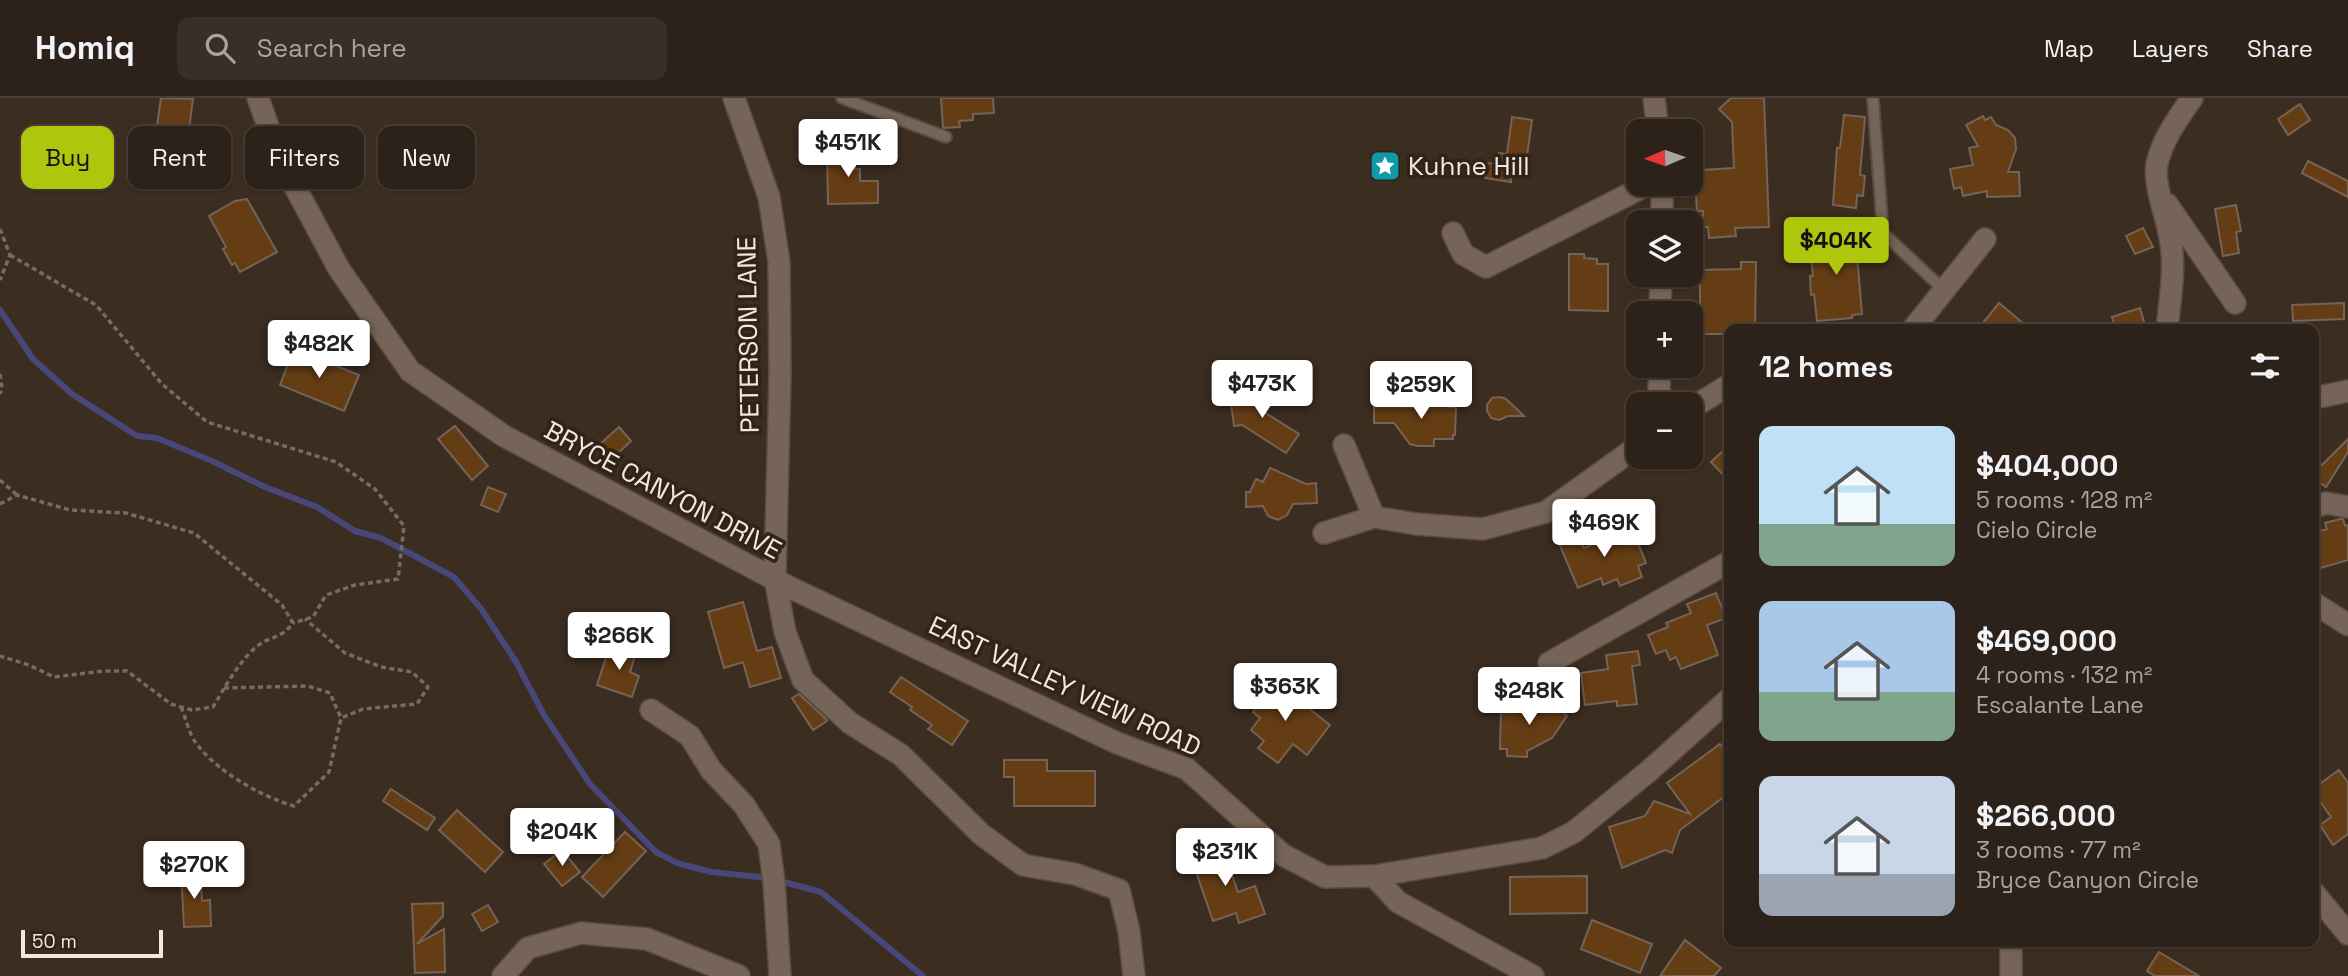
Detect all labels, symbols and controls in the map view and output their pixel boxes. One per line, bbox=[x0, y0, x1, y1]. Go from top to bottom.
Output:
search box bbox=[177, 17, 667, 80]
text: Homiq bbox=[35, 27, 135, 69]
icon: search bbox=[201, 29, 239, 67]
text: Search here bbox=[257, 31, 407, 65]
text: Map bbox=[2044, 33, 2094, 64]
text: Layers bbox=[2132, 33, 2209, 64]
text: Share bbox=[2247, 33, 2313, 64]
north arrow bbox=[1626, 119, 1703, 196]
map controls bbox=[1626, 119, 1703, 469]
pin: $451K bbox=[799, 120, 897, 179]
chip: Buy bbox=[21, 126, 114, 189]
chip: Rent bbox=[128, 126, 231, 189]
chip: Filters bbox=[245, 126, 364, 189]
chip: New bbox=[378, 126, 475, 189]
text: $451K bbox=[815, 127, 881, 157]
place icon: Kuhne Hill bbox=[1368, 149, 1402, 183]
place label: Kuhne Hill bbox=[1408, 149, 1530, 183]
button: layers bbox=[1626, 210, 1703, 287]
pin: $404K bbox=[1787, 218, 1885, 277]
text: $404K bbox=[1800, 225, 1872, 255]
street label: PETERSON LANE bbox=[729, 237, 767, 433]
button: + bbox=[1626, 301, 1703, 378]
pin: $482K bbox=[270, 320, 368, 380]
text: $482K bbox=[284, 328, 354, 358]
text: 12 homes bbox=[1759, 347, 1894, 386]
icon: filters bbox=[2246, 347, 2284, 385]
pin: $473K bbox=[1213, 360, 1311, 420]
pin: $259K bbox=[1372, 362, 1470, 421]
text: $473K bbox=[1228, 368, 1296, 398]
text: $259K bbox=[1386, 369, 1456, 399]
button: − bbox=[1626, 392, 1703, 469]
street label: BRYCE CANYON DRIVE bbox=[539, 413, 787, 567]
text: $404,000 bbox=[1976, 446, 2119, 485]
icon: home bbox=[1815, 454, 1899, 538]
text: 5 rooms · 128 m² bbox=[1976, 485, 2152, 515]
pin: $469K bbox=[1555, 500, 1653, 559]
text: $469K bbox=[1568, 507, 1640, 537]
text: Cielo Circle bbox=[1976, 515, 2097, 545]
street label: EAST VALLEY VIEW ROAD bbox=[923, 608, 1207, 764]
pin: $266K bbox=[570, 612, 668, 672]
text: $266K bbox=[584, 620, 654, 650]
text: $469,000 bbox=[1976, 621, 2117, 660]
icon: home bbox=[1815, 629, 1899, 713]
text: 4 rooms · 132 m² bbox=[1976, 660, 2152, 690]
pin: $363K bbox=[1236, 664, 1334, 723]
pin: $248K bbox=[1480, 668, 1578, 727]
text: $363K bbox=[1250, 671, 1320, 701]
text: $248K bbox=[1494, 675, 1564, 705]
text: Escalante Lane bbox=[1976, 690, 2144, 720]
text: $266,000 bbox=[1976, 796, 2116, 835]
icon: home bbox=[1815, 804, 1899, 888]
pin: $204K bbox=[513, 808, 611, 868]
text: $204K bbox=[526, 816, 598, 846]
pin: $231K bbox=[1176, 828, 1274, 888]
text: 3 rooms · 77 m² bbox=[1976, 835, 2141, 865]
text: $231K bbox=[1192, 836, 1258, 866]
pin: $270K bbox=[145, 842, 243, 901]
text: $270K bbox=[159, 849, 229, 879]
text: Bryce Canyon Circle bbox=[1976, 865, 2199, 895]
scale bar bbox=[21, 927, 163, 959]
text: 50 m bbox=[32, 929, 77, 954]

